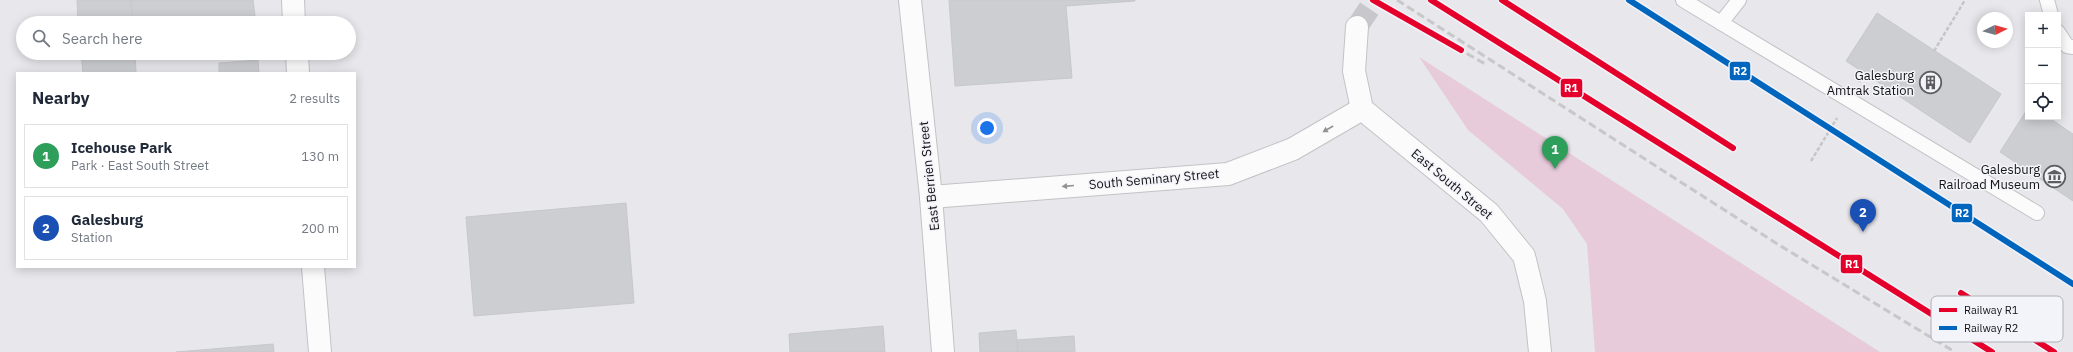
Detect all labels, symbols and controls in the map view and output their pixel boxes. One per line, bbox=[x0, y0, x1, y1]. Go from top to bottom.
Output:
north arrow bbox=[1977, 12, 2013, 48]
map controls bbox=[2025, 12, 2061, 120]
button: + bbox=[2025, 12, 2061, 48]
search box bbox=[16, 16, 356, 60]
icon: search bbox=[30, 27, 52, 49]
text: Search here bbox=[62, 29, 142, 48]
button: − bbox=[2025, 48, 2061, 84]
line badge: R2 bbox=[1729, 61, 1751, 81]
text: R2 bbox=[1733, 64, 1747, 78]
place label: Galesburg Amtrak Station bbox=[1827, 67, 1914, 99]
building icon: Galesburg Amtrak Station bbox=[1917, 69, 1943, 95]
line badge: R1 bbox=[1560, 78, 1583, 98]
text: R1 bbox=[1564, 81, 1578, 95]
button: locate bbox=[2025, 84, 2061, 120]
text: Nearby bbox=[32, 87, 90, 109]
text: 2 results bbox=[289, 90, 340, 107]
your location bbox=[977, 118, 997, 138]
street label: East Berrien Street bbox=[915, 120, 943, 232]
one-way arrow bbox=[1322, 125, 1334, 132]
pin: 1 bbox=[1542, 136, 1568, 169]
text: Icehouse Park bbox=[71, 138, 172, 157]
street label: East South Street bbox=[1408, 145, 1496, 223]
text: 1 bbox=[42, 148, 50, 165]
text: 130 m bbox=[301, 148, 339, 165]
text: Park · East South Street bbox=[71, 157, 209, 174]
place label: Galesburg Railroad Museum bbox=[1938, 161, 2040, 193]
museum icon: Galesburg Railroad Museum bbox=[2042, 163, 2068, 189]
street label: South Seminary Street bbox=[1088, 165, 1220, 193]
one-way arrow bbox=[1062, 183, 1074, 190]
pin: 2 bbox=[1850, 199, 1876, 232]
line badge: R2 bbox=[1951, 203, 1973, 223]
text: R2 bbox=[1955, 206, 1969, 220]
text: Galesburg bbox=[71, 210, 143, 229]
text: 2 bbox=[42, 220, 50, 237]
text: 200 m bbox=[301, 220, 339, 237]
text: Station bbox=[71, 229, 113, 246]
line badge: R1 bbox=[1840, 254, 1863, 274]
text: R1 bbox=[1845, 257, 1859, 271]
legend bbox=[1931, 296, 2063, 342]
text: Railway R1 bbox=[1964, 303, 2019, 317]
text: Railway R2 bbox=[1964, 321, 2018, 335]

